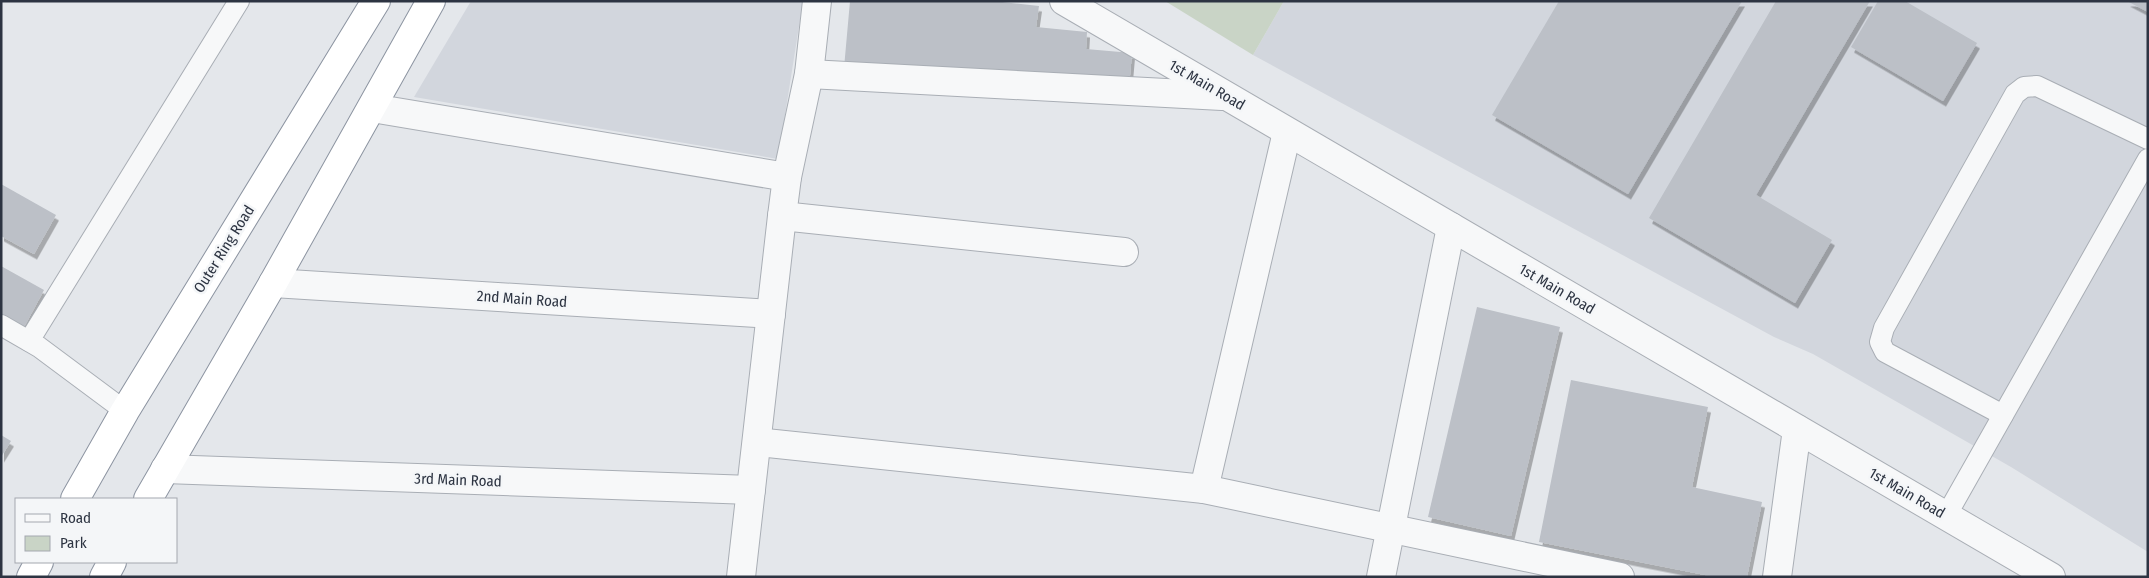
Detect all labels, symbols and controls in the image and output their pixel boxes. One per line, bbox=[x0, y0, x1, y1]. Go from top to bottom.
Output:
street label: 1st Main Road bbox=[1166, 56, 1248, 114]
street label: Outer Ring Road bbox=[190, 202, 258, 296]
street label: 1st Main Road bbox=[1516, 260, 1598, 318]
street label: 2nd Main Road bbox=[476, 287, 568, 311]
street label: 1st Main Road bbox=[1866, 464, 1948, 522]
street label: 3rd Main Road bbox=[414, 469, 502, 491]
legend bbox=[15, 498, 178, 563]
text: Road bbox=[60, 509, 91, 527]
text: Park bbox=[60, 534, 87, 552]

